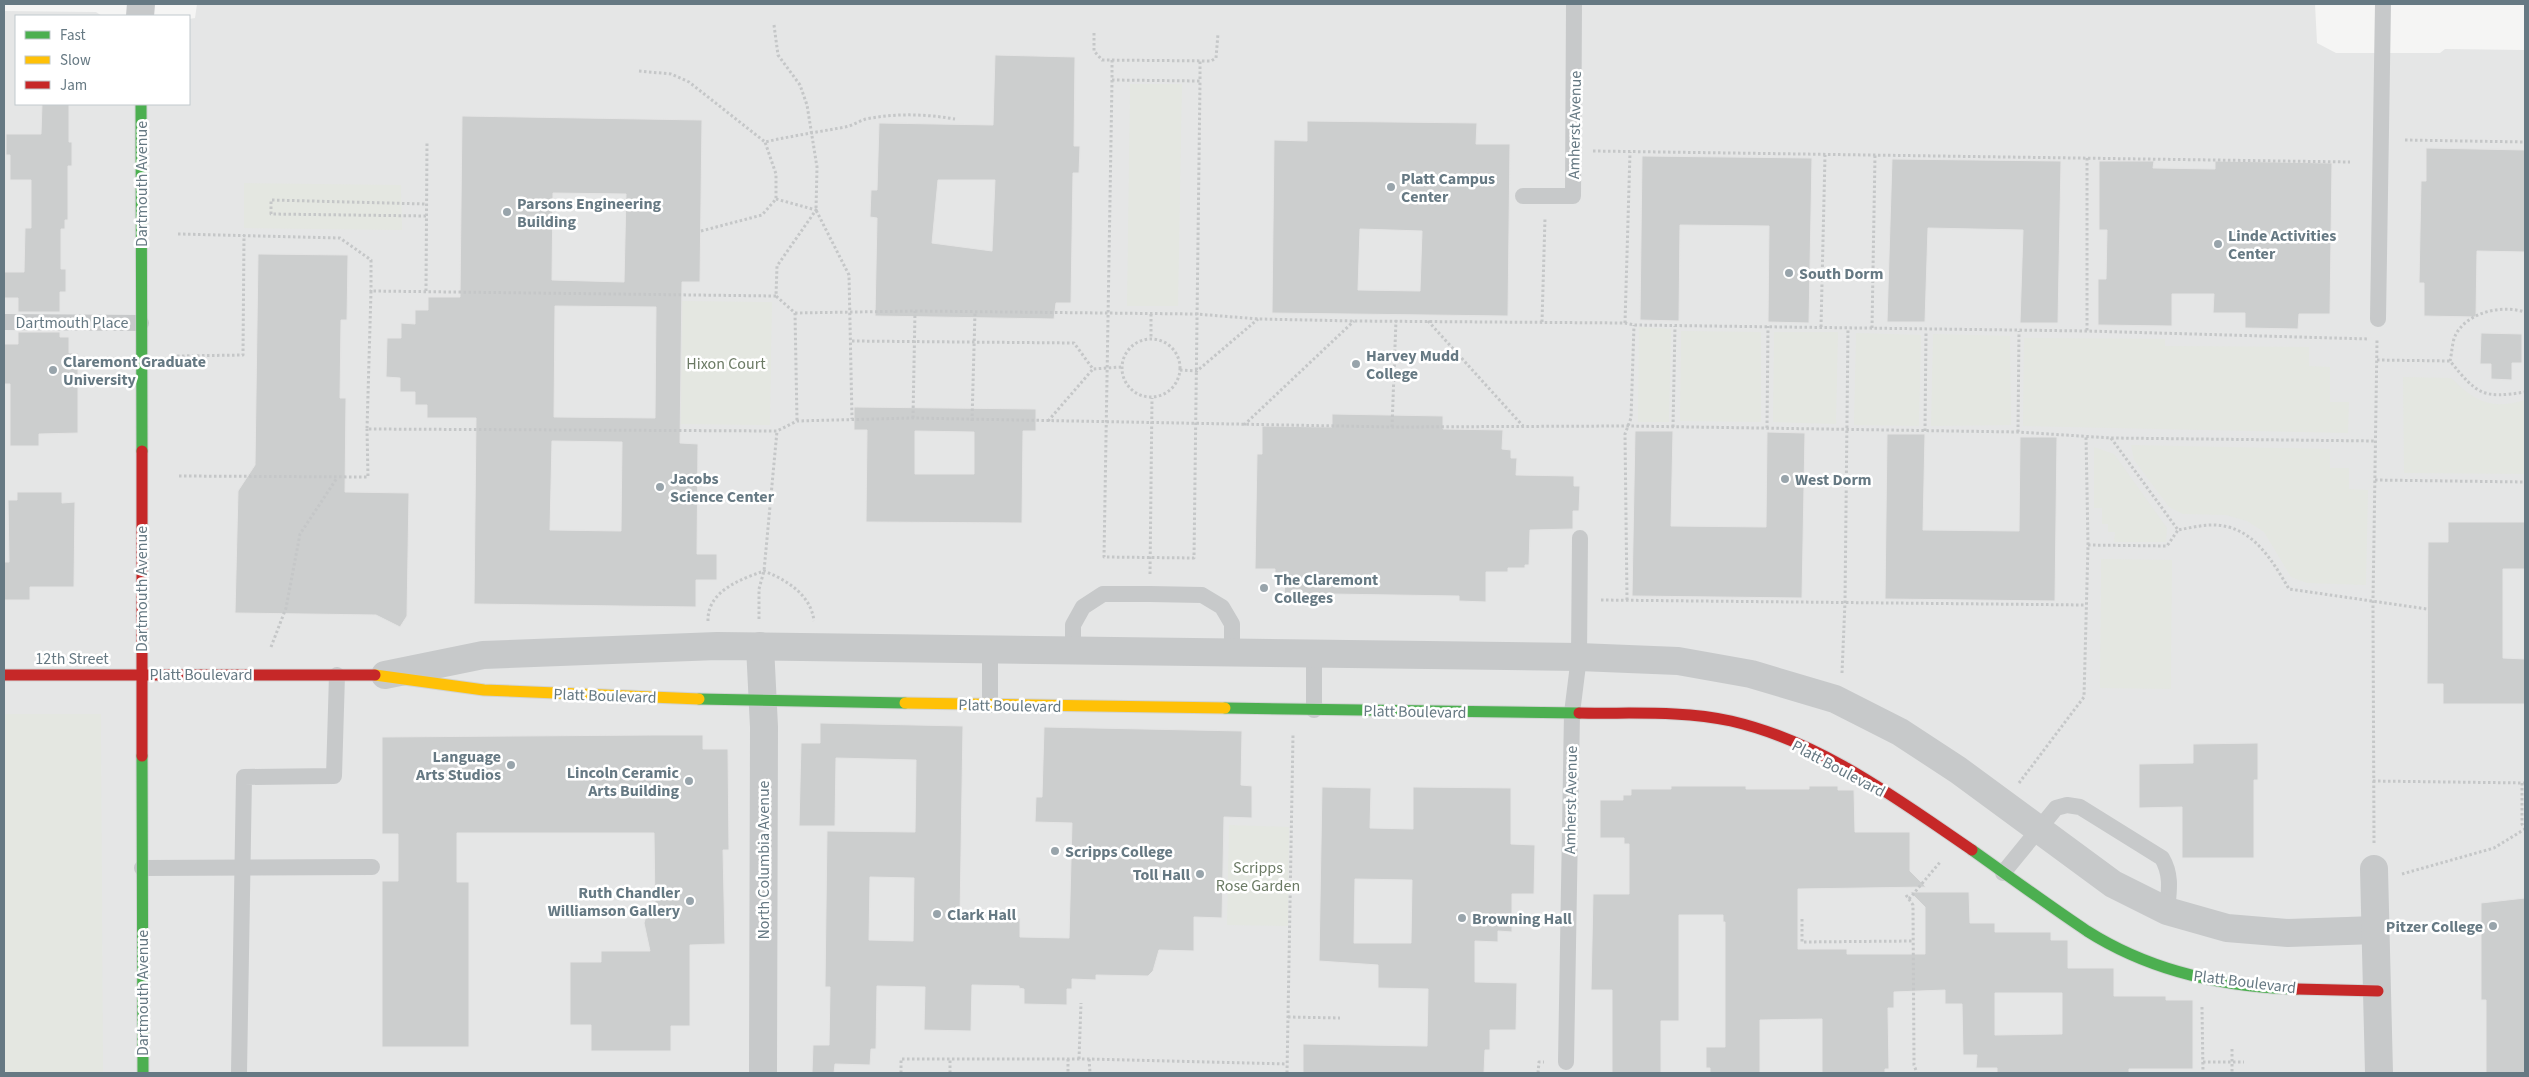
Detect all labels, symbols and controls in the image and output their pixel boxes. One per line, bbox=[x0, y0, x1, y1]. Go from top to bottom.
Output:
legend bbox=[15, 15, 190, 105]
text: Fast bbox=[60, 25, 86, 46]
text: Slow bbox=[60, 50, 91, 71]
street label: Amherst Avenue bbox=[1563, 71, 1587, 179]
text: Jam bbox=[60, 75, 87, 96]
street label: Dartmouth Avenue bbox=[131, 121, 153, 247]
place label: Platt Campus Center bbox=[1401, 168, 1495, 208]
marker: Platt Campus Center bbox=[1385, 181, 1397, 193]
place label: Parsons Engineering Building bbox=[517, 193, 662, 233]
marker: Parsons Engineering Building bbox=[501, 206, 513, 218]
place label: Linde Activities Center bbox=[2228, 225, 2336, 265]
marker: Linde Activities Center bbox=[2212, 238, 2224, 250]
place label: South Dorm bbox=[1799, 263, 1883, 285]
marker: South Dorm bbox=[1783, 267, 1795, 279]
street label: Dartmouth Place bbox=[16, 312, 129, 334]
place label: Harvey Mudd College bbox=[1366, 345, 1459, 385]
place label: Claremont Graduate University bbox=[63, 351, 206, 391]
park label: Hixon Court bbox=[686, 353, 766, 375]
marker: Harvey Mudd College bbox=[1350, 358, 1362, 370]
marker: Claremont Graduate University bbox=[47, 364, 59, 376]
place label: Jacobs Science Center bbox=[670, 468, 775, 508]
place label: West Dorm bbox=[1795, 469, 1872, 491]
marker: West Dorm bbox=[1779, 473, 1791, 485]
marker: Jacobs Science Center bbox=[654, 481, 666, 493]
street label: Dartmouth Avenue bbox=[131, 526, 153, 652]
place label: The Claremont Colleges bbox=[1274, 569, 1378, 609]
marker: The Claremont Colleges bbox=[1258, 582, 1270, 594]
street label: 12th Street bbox=[35, 648, 109, 670]
street label: Platt Boulevard bbox=[149, 664, 253, 686]
street label: Platt Boulevard bbox=[553, 683, 657, 709]
street label: Platt Boulevard bbox=[958, 694, 1062, 718]
street label: Platt Boulevard bbox=[1363, 700, 1467, 724]
street label: Platt Boulevard bbox=[1788, 735, 1889, 803]
place label: Language Arts Studios bbox=[415, 746, 501, 786]
street label: Amherst Avenue bbox=[1559, 746, 1583, 854]
marker: Language Arts Studios bbox=[505, 759, 517, 771]
place label: Lincoln Ceramic Arts Building bbox=[567, 762, 680, 802]
marker: Lincoln Ceramic Arts Building bbox=[683, 775, 695, 787]
street label: North Columbia Avenue bbox=[753, 780, 775, 940]
place label: Scripps College bbox=[1065, 841, 1173, 863]
marker: Scripps College bbox=[1049, 845, 1061, 857]
park label: Scripps Rose Garden bbox=[1216, 857, 1300, 897]
place label: Toll Hall bbox=[1133, 864, 1190, 886]
marker: Toll Hall bbox=[1194, 868, 1206, 880]
place label: Ruth Chandler Williamson Gallery bbox=[548, 882, 681, 922]
marker: Ruth Chandler Williamson Gallery bbox=[684, 895, 696, 907]
place label: Clark Hall bbox=[947, 904, 1016, 926]
marker: Clark Hall bbox=[931, 908, 943, 920]
place label: Browning Hall bbox=[1472, 908, 1572, 930]
marker: Browning Hall bbox=[1456, 912, 1468, 924]
place label: Pitzer College bbox=[2386, 916, 2483, 938]
marker: Pitzer College bbox=[2487, 920, 2499, 932]
street label: Dartmouth Avenue bbox=[132, 930, 154, 1056]
street label: Platt Boulevard bbox=[2192, 965, 2297, 999]

